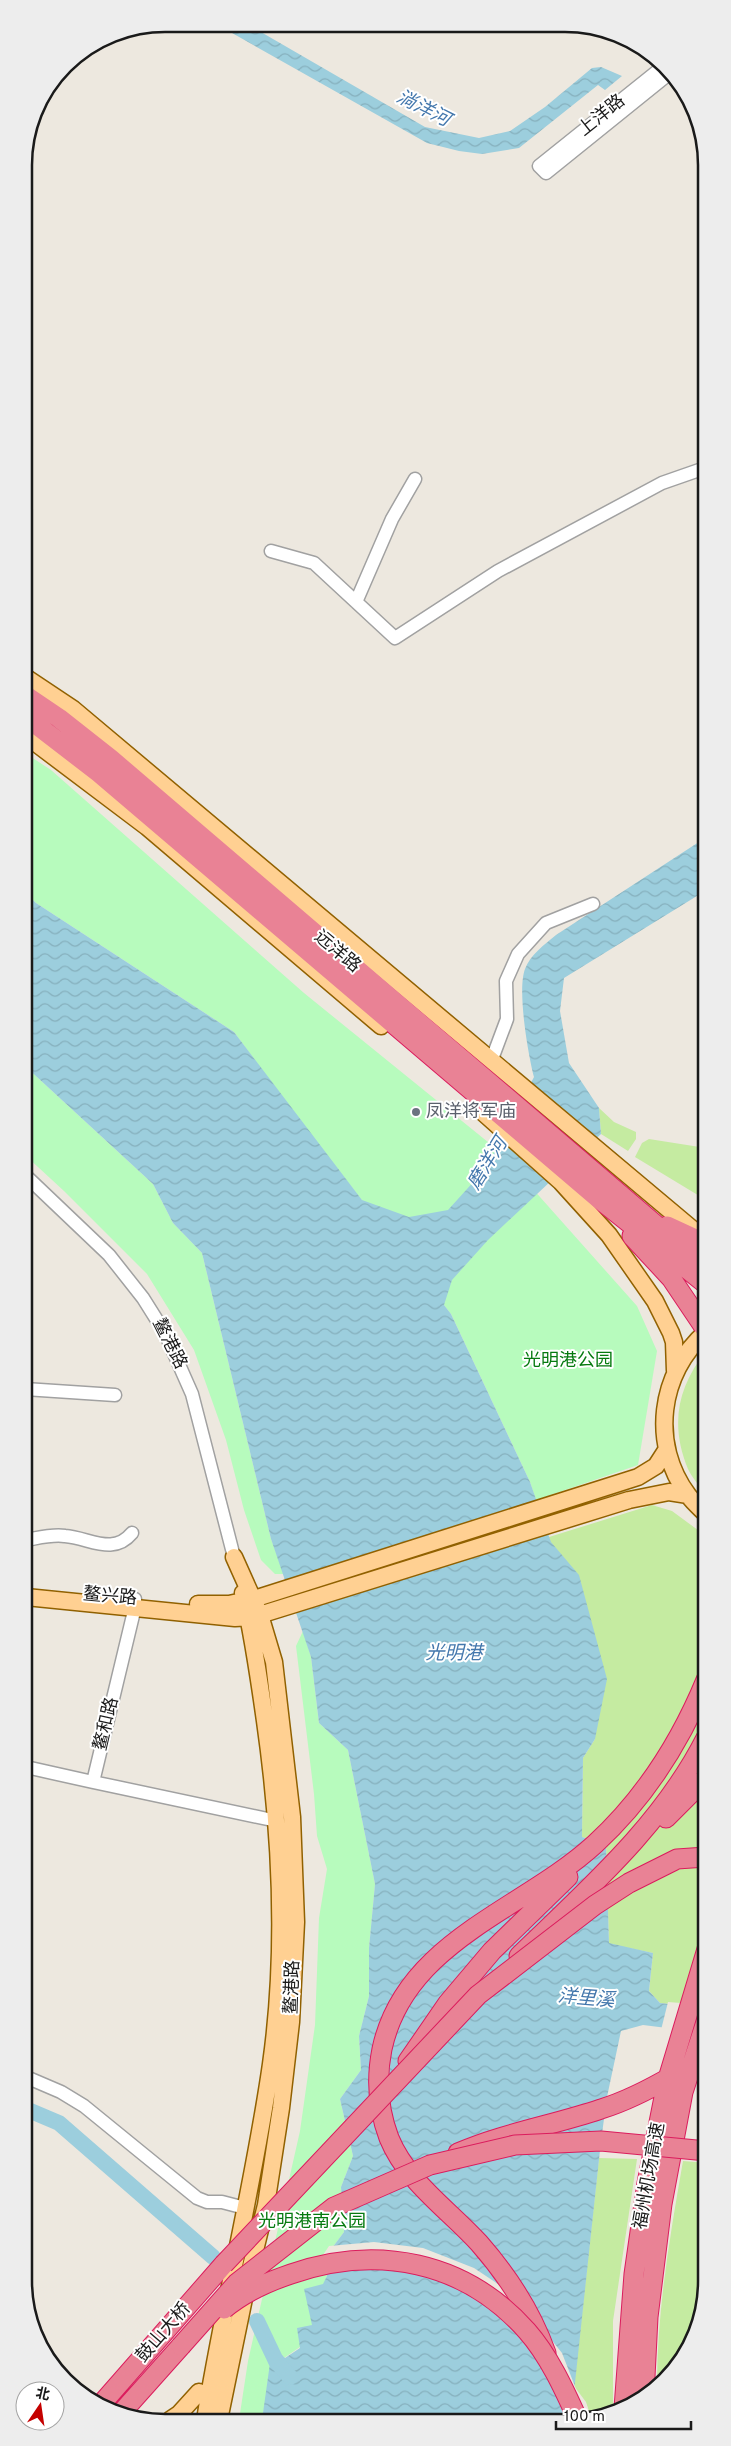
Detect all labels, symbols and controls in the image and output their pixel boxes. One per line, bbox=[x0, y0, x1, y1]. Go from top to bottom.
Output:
water label: 淌洋河 bbox=[392, 85, 457, 134]
street label: 上洋路 bbox=[574, 90, 630, 142]
street label: 远洋路 bbox=[309, 926, 365, 978]
place label: 凤洋将军庙 bbox=[426, 1101, 516, 1124]
marker: 凤洋将军庙 bbox=[410, 1106, 422, 1118]
water label: 磨洋河 bbox=[463, 1130, 515, 1195]
street label: 鳌港路 bbox=[146, 1315, 192, 1373]
park label: 光明港公园 bbox=[523, 1350, 613, 1373]
street label: 鳌兴路 bbox=[82, 1583, 138, 1611]
water label: 光明港 bbox=[425, 1642, 485, 1666]
street label: 鳌和路 bbox=[90, 1695, 124, 1753]
street label: 鳌港路 bbox=[281, 1960, 305, 2014]
water label: 洋里溪 bbox=[557, 1985, 617, 2014]
street label: 福州机场高速 bbox=[629, 2121, 671, 2231]
park label: 光明港南公园 bbox=[258, 2211, 366, 2234]
street label: 鼓山大桥 bbox=[132, 2298, 196, 2368]
north arrow bbox=[15, 2381, 65, 2431]
text: 北 bbox=[34, 2385, 51, 2405]
scale bar bbox=[556, 2398, 691, 2430]
text: 100 m bbox=[564, 2408, 605, 2427]

